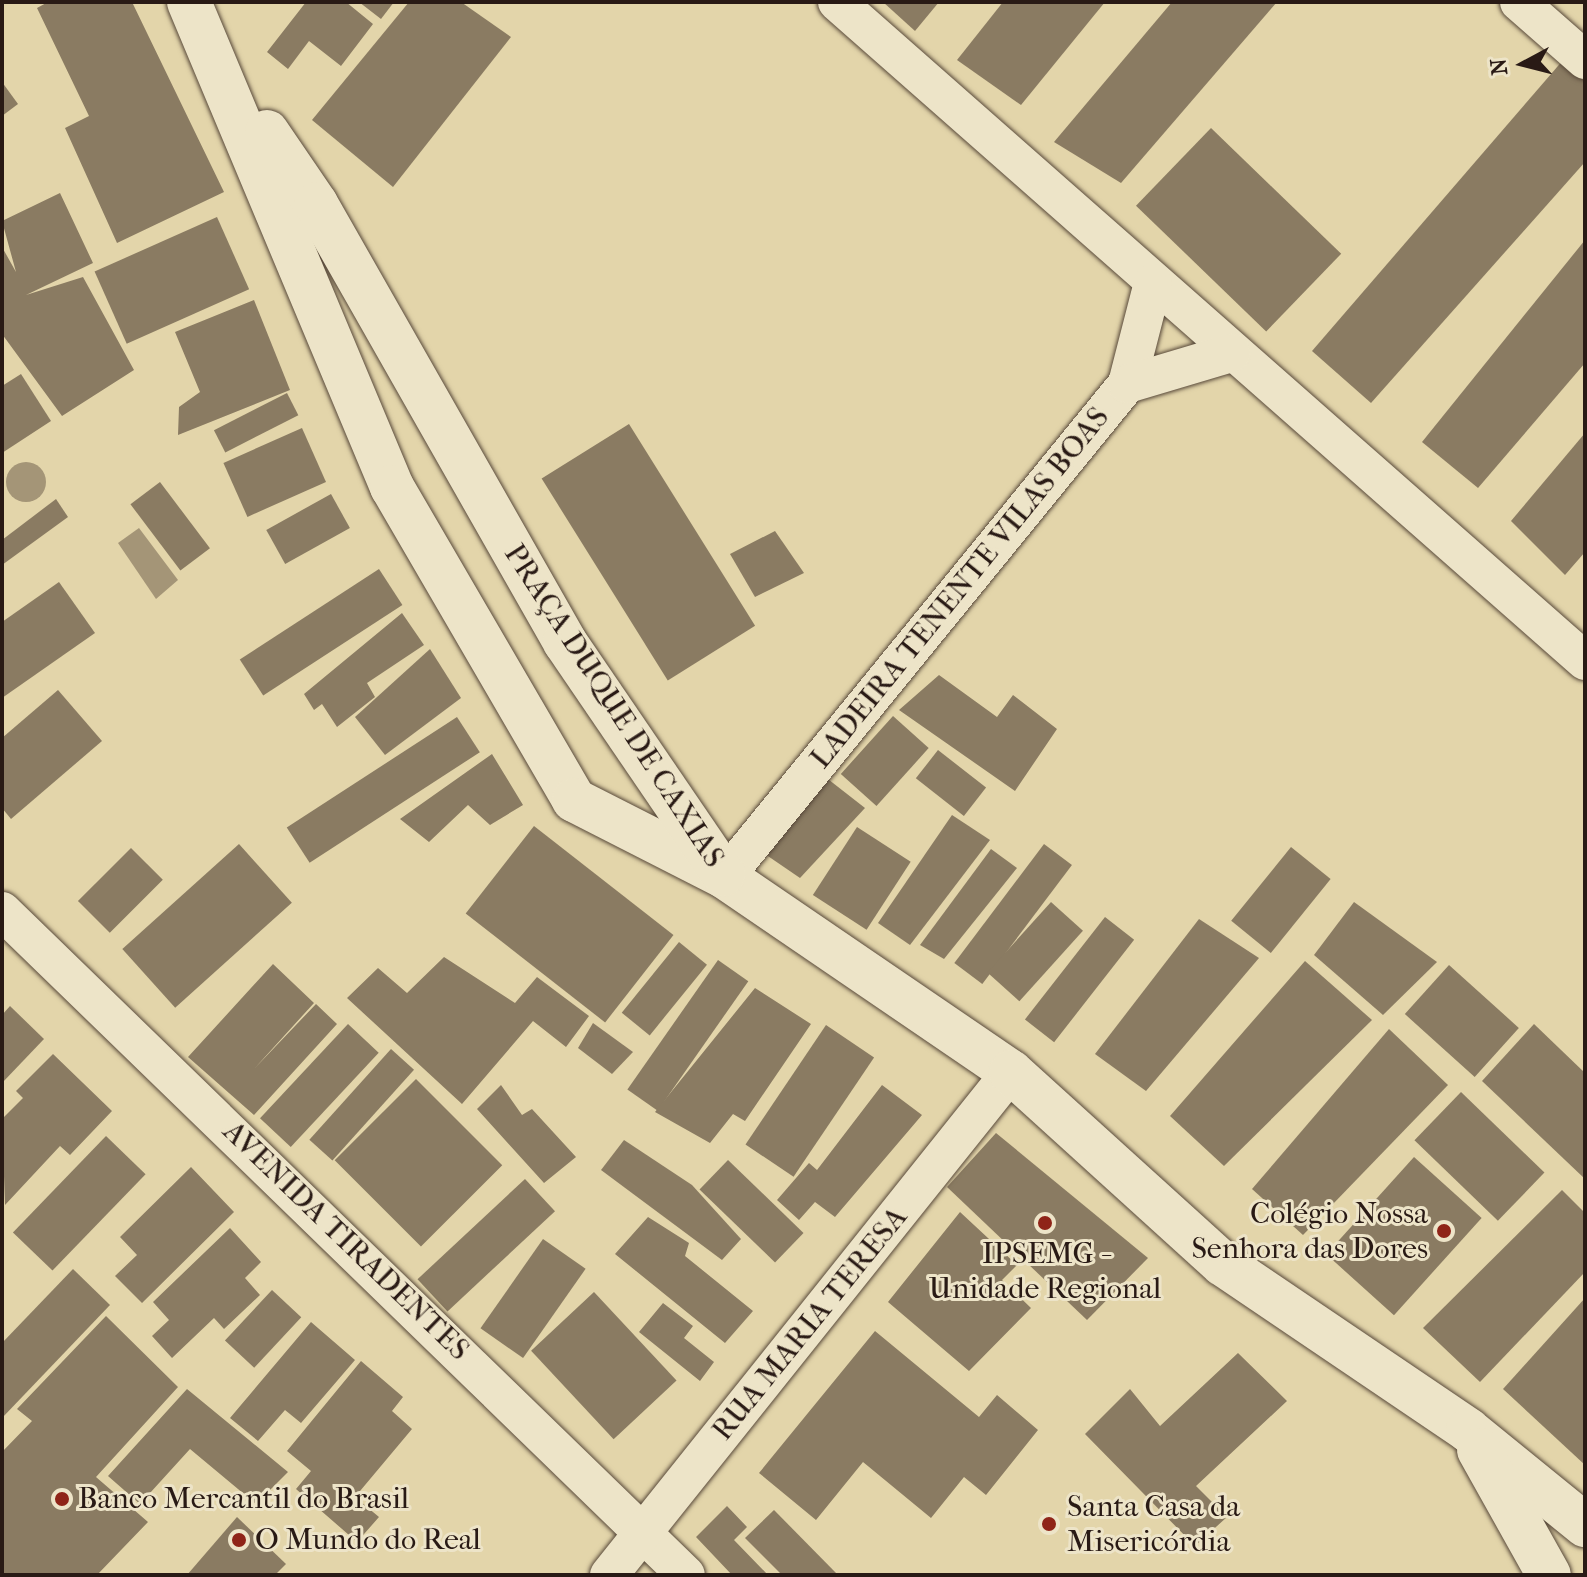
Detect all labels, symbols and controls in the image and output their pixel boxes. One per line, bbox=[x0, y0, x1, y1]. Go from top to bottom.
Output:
north arrow bbox=[1483, 24, 1563, 104]
text: N bbox=[1485, 57, 1513, 77]
street label: LADEIRA TENENTE VILAS BOAS bbox=[803, 400, 1117, 776]
street label: PRAÇA DUQUE DE CAXIAS bbox=[496, 538, 732, 874]
street label: AVENIDA TIRADENTES bbox=[215, 1114, 477, 1368]
place label: Colégio Nossa Senhora das Dores bbox=[1191, 1196, 1428, 1266]
street label: RUA MARIA TERESA bbox=[705, 1200, 915, 1448]
marker: IPSEMG - Unidade Regional bbox=[1036, 1214, 1054, 1232]
marker: Colégio Nossa Senhora das Dores bbox=[1435, 1222, 1453, 1240]
place label: IPSEMG - Unidade Regional bbox=[929, 1236, 1161, 1306]
place label: Banco Mercantil do Brasil bbox=[78, 1481, 409, 1517]
place label: Santa Casa da Misericórdia bbox=[1067, 1489, 1240, 1560]
marker: Banco Mercantil do Brasil bbox=[53, 1490, 71, 1508]
marker: Santa Casa da Misericórdia bbox=[1038, 1513, 1060, 1535]
place label: O Mundo do Real bbox=[255, 1522, 481, 1558]
marker: O Mundo do Real bbox=[230, 1531, 248, 1549]

